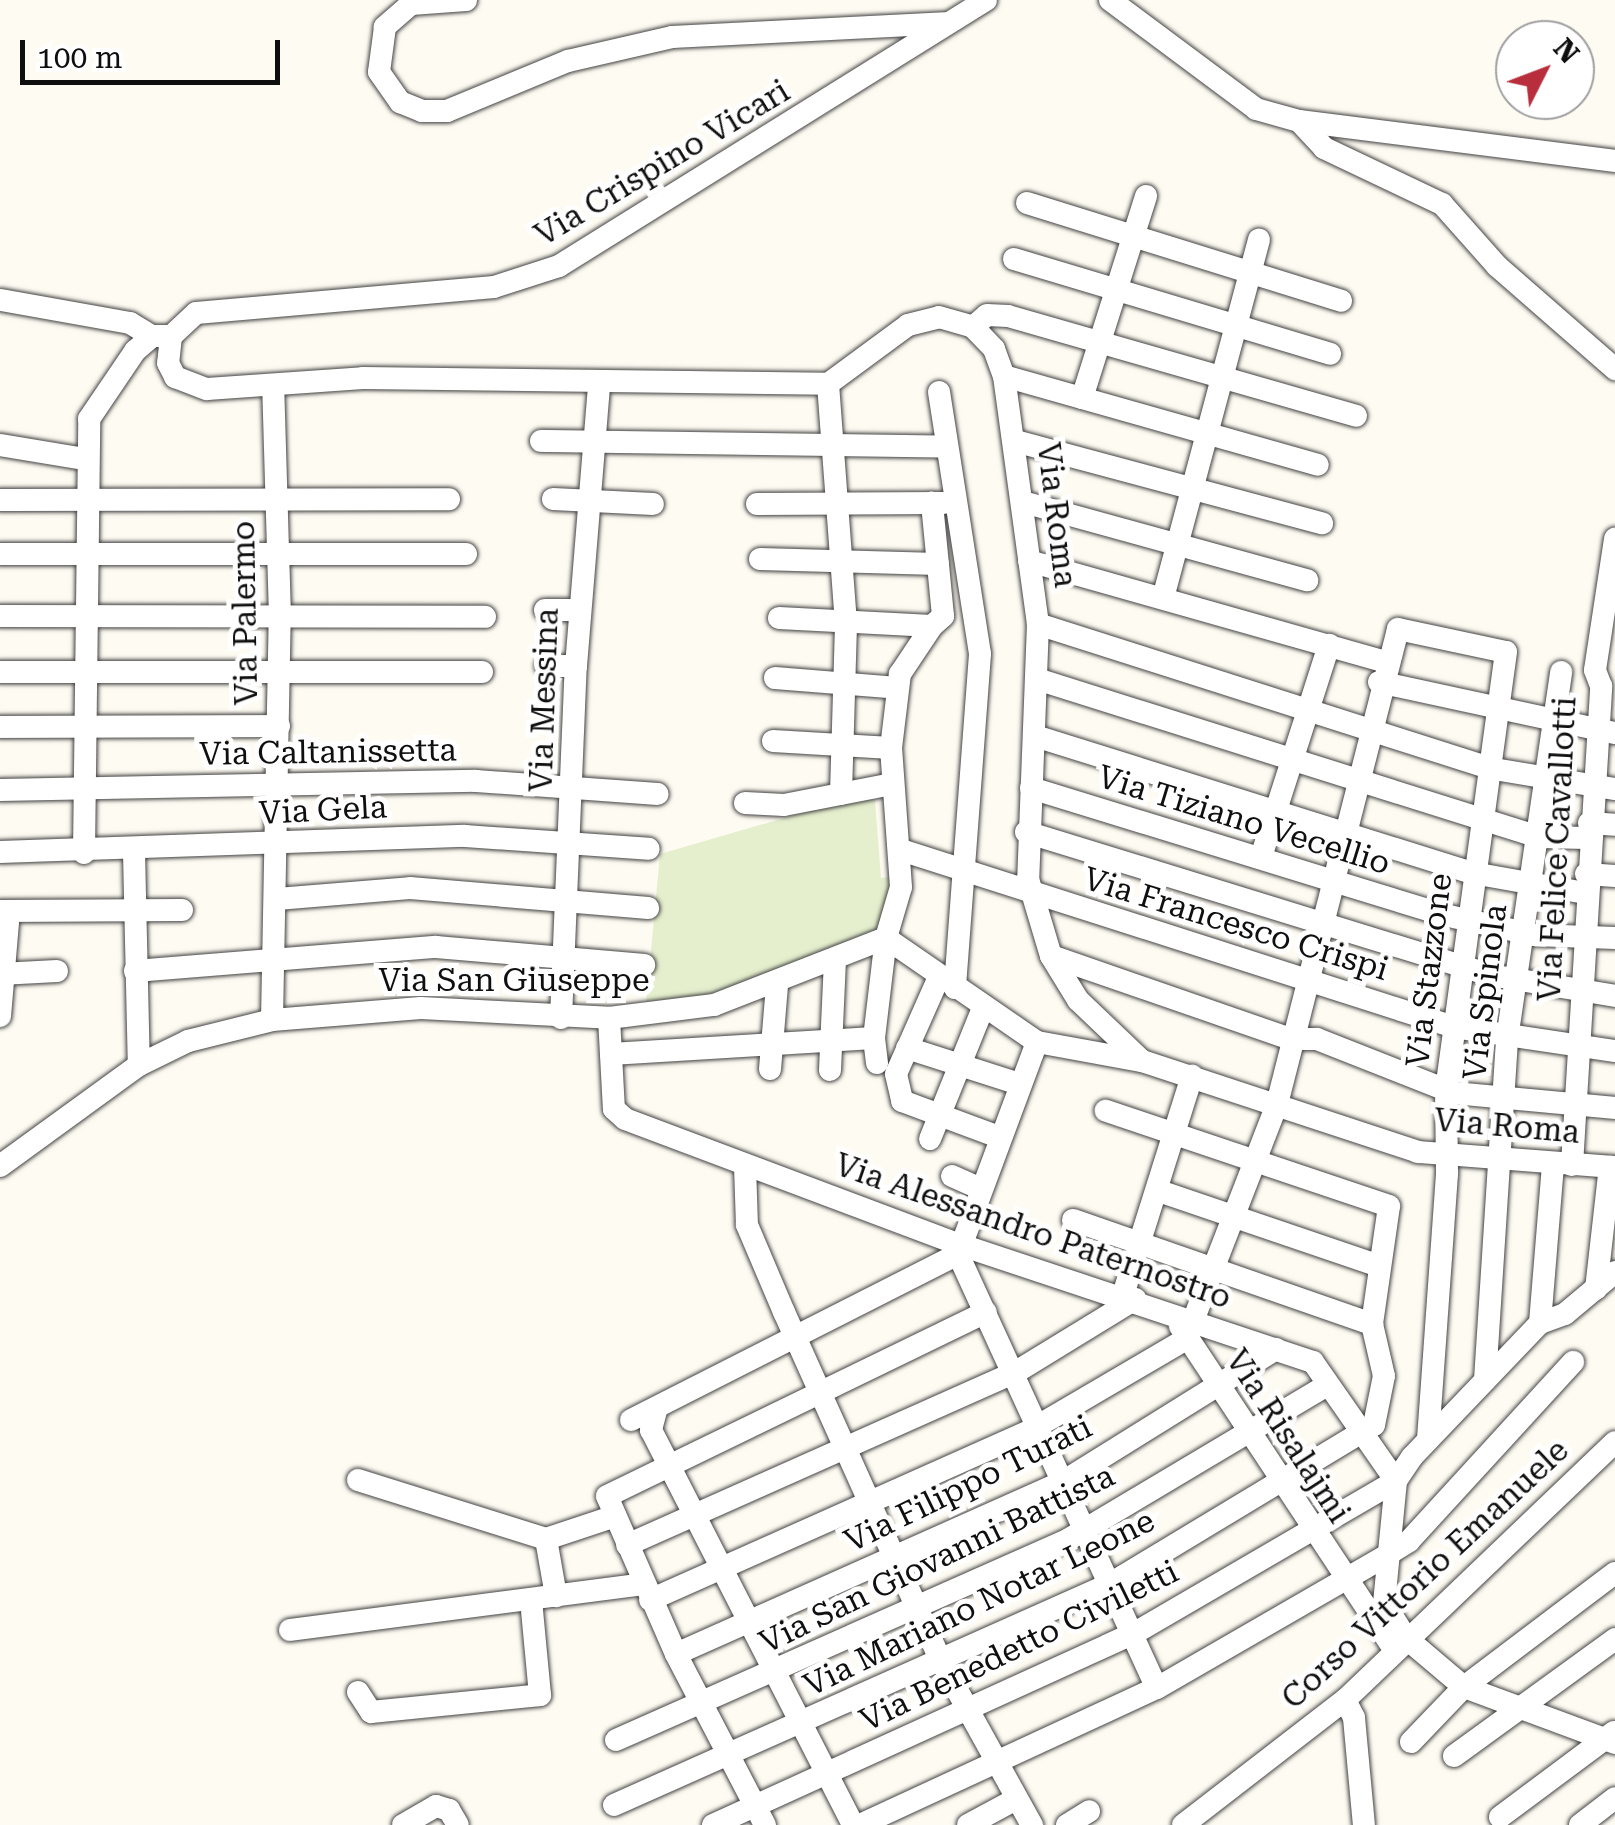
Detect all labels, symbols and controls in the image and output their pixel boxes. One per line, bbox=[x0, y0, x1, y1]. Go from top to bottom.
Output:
scale bar bbox=[25, 20, 285, 82]
north arrow bbox=[1495, 20, 1595, 120]
text: N bbox=[1547, 32, 1586, 70]
text: 100 m bbox=[37, 40, 122, 75]
street label: Via Crispino Vicari bbox=[528, 72, 796, 254]
street label: Via Roma bbox=[1029, 440, 1085, 590]
street label: Via Palermo bbox=[224, 520, 266, 706]
street label: Via Messina bbox=[522, 607, 566, 793]
street label: Via Felice Cavallotti bbox=[1530, 696, 1584, 1002]
street label: Via Caltanissetta bbox=[199, 731, 457, 773]
street label: Via Tiziano Vecellio bbox=[1093, 757, 1395, 883]
street label: Via Gela bbox=[258, 787, 388, 833]
street label: Via Francesco Crispi bbox=[1079, 859, 1393, 989]
street label: Via Stazzone bbox=[1398, 871, 1460, 1069]
street label: Via Spinola bbox=[1455, 902, 1515, 1082]
street label: Via San Giuseppe bbox=[378, 961, 650, 999]
street label: Via Roma bbox=[1433, 1101, 1581, 1151]
street label: Via Alessandro Paternostro bbox=[830, 1145, 1236, 1317]
street label: Via Risalajmi bbox=[1218, 1342, 1358, 1530]
street label: Via Filippo Turati bbox=[838, 1408, 1098, 1560]
street label: Corso Vittorio Emanuele bbox=[1274, 1431, 1576, 1717]
street label: Via San Giovanni Battista bbox=[753, 1456, 1121, 1662]
street label: Via Mariano Notar Leone bbox=[797, 1501, 1161, 1705]
street label: Via Benedetto Civiletti bbox=[854, 1552, 1184, 1740]

